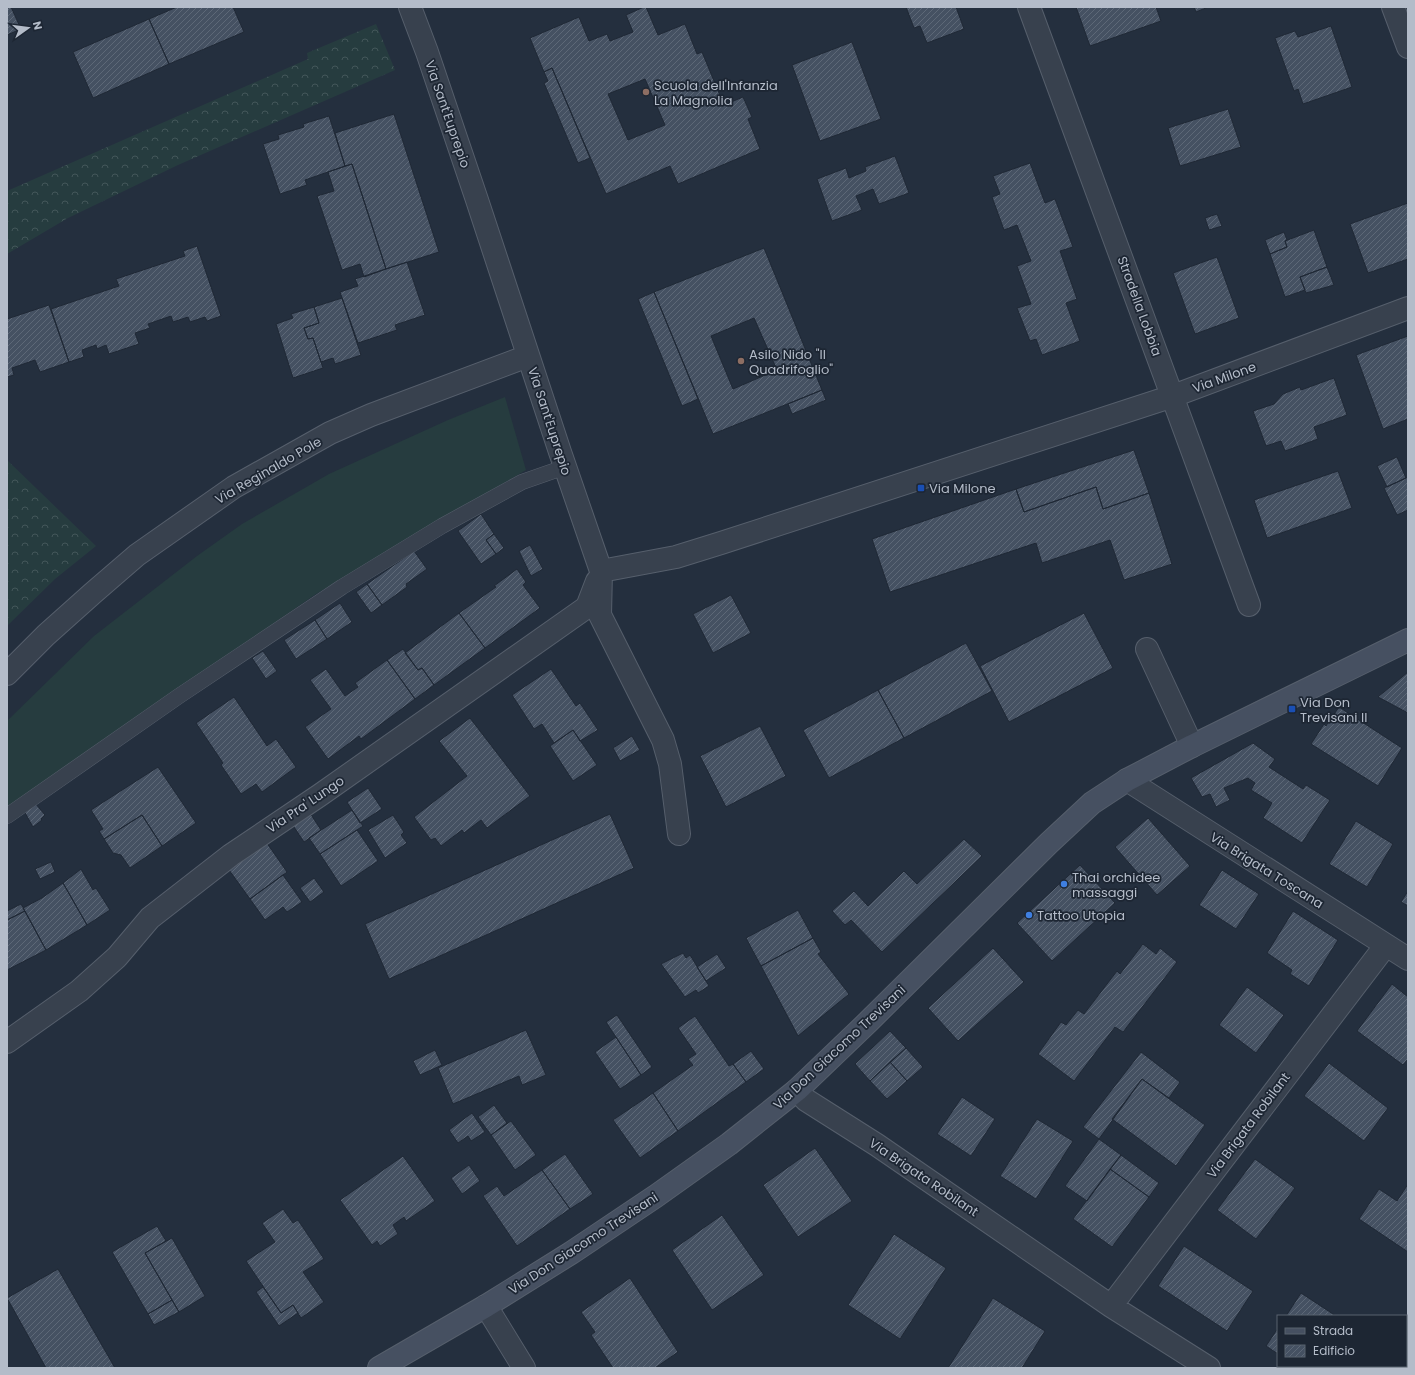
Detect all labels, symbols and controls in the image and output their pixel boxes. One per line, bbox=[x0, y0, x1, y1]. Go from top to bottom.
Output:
north arrow bbox=[8, 8, 48, 48]
text: N bbox=[29, 20, 46, 32]
street label: Via Sant'Euprepio bbox=[420, 58, 475, 171]
place label: Scuola dell'Infanzia La Magnolia bbox=[654, 76, 778, 110]
marker: Scuola dell'Infanzia La Magnolia bbox=[641, 87, 651, 97]
street label: Stradella Lobbia bbox=[1113, 254, 1166, 359]
place label: Asilo Nido "Il Quadrifoglio" bbox=[749, 345, 833, 379]
marker: Asilo Nido "Il Quadrifoglio" bbox=[736, 356, 746, 366]
street label: Via Milone bbox=[1190, 357, 1259, 398]
street label: Via Sant'Euprepio bbox=[523, 365, 576, 478]
street label: Via Reginaldo Pole bbox=[211, 432, 325, 509]
place label: Via Milone bbox=[929, 479, 996, 498]
marker: Via Milone bbox=[916, 483, 926, 493]
place label: Via Don Trevisani II bbox=[1300, 693, 1367, 727]
marker: Via Don Trevisani II bbox=[1287, 704, 1297, 714]
street label: Via Pra' Lungo bbox=[263, 771, 348, 838]
street label: Via Brigata Toscana bbox=[1206, 828, 1327, 913]
place label: Thai orchidee massaggi bbox=[1072, 868, 1160, 902]
marker: Thai orchidee massaggi bbox=[1059, 879, 1069, 889]
place label: Tattoo Utopia bbox=[1037, 906, 1125, 925]
marker: Tattoo Utopia bbox=[1024, 910, 1034, 920]
street label: Via Don Giacomo Trevisani bbox=[769, 981, 910, 1114]
street label: Via Brigata Robilant bbox=[1202, 1068, 1295, 1182]
street label: Via Brigata Robilant bbox=[865, 1134, 982, 1221]
street label: Via Don Giacomo Trevisani bbox=[505, 1188, 662, 1299]
legend bbox=[1277, 1315, 1407, 1367]
text: Strada bbox=[1313, 1322, 1353, 1339]
text: Edificio bbox=[1313, 1342, 1355, 1359]

